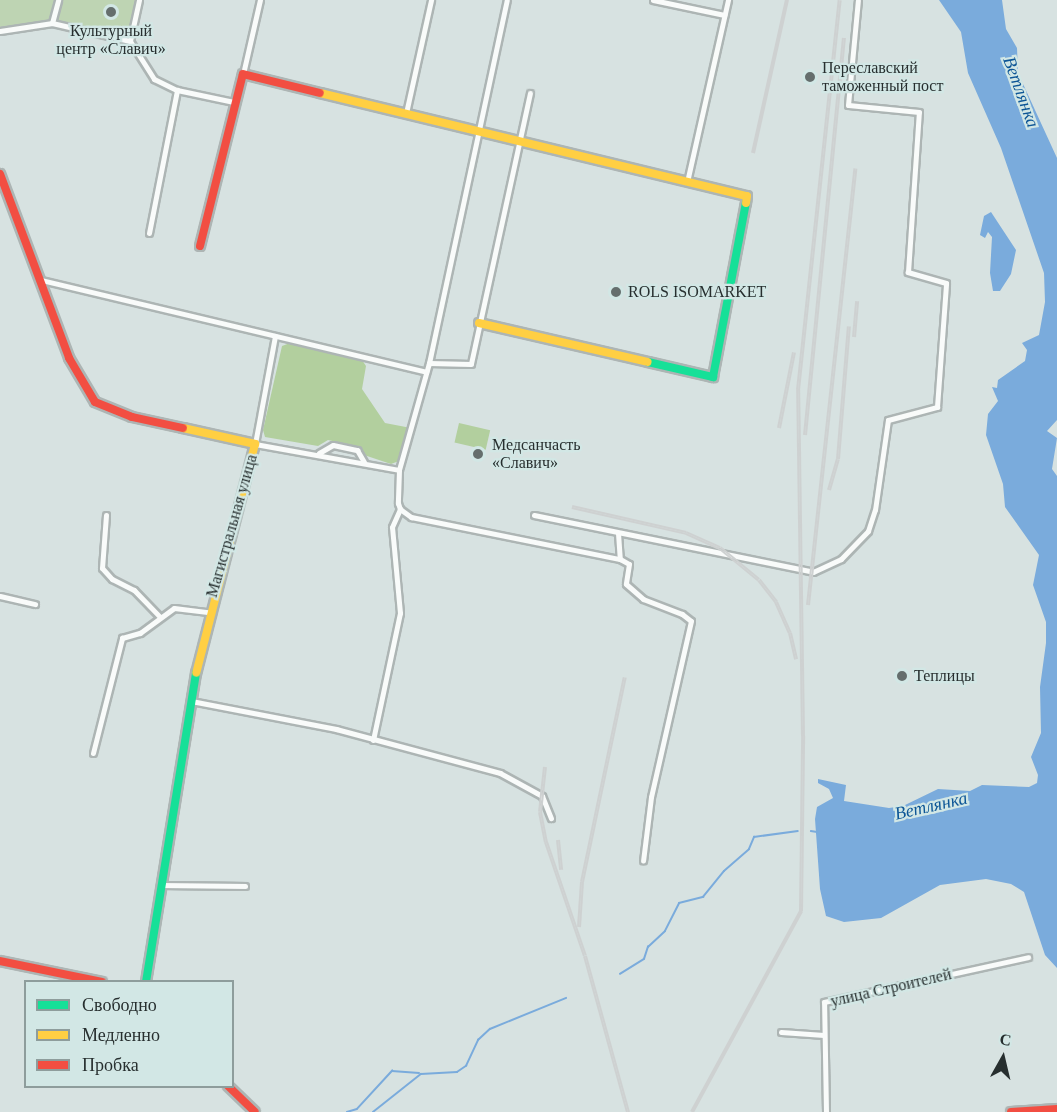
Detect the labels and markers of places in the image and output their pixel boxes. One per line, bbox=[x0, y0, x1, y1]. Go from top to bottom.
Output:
marker: Культурный центр «Славич» bbox=[104, 5, 118, 19]
place label: Культурный центр «Славич» bbox=[56, 21, 166, 59]
place label: Переславский таможенный пост bbox=[822, 58, 943, 96]
marker: Переславский таможенный пост bbox=[803, 70, 817, 84]
place label: ROLS ISOMARKET bbox=[628, 282, 766, 302]
marker: ROLS ISOMARKET bbox=[609, 285, 623, 299]
place label: Медсанчасть «Славич» bbox=[492, 435, 581, 473]
marker: Медсанчасть «Славич» bbox=[469, 445, 487, 463]
place label: Теплицы bbox=[914, 666, 975, 686]
marker: Теплицы bbox=[895, 669, 909, 683]

